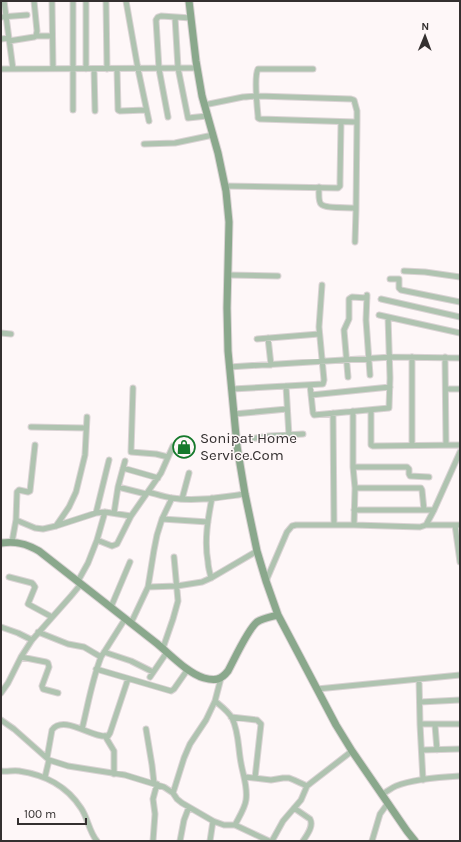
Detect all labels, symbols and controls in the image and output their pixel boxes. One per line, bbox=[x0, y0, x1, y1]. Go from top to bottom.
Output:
north arrow bbox=[405, 16, 445, 56]
text: N bbox=[421, 20, 429, 33]
place label: Sonipat Home Service.Com bbox=[200, 429, 297, 464]
shop icon: Sonipat Home Service.Com bbox=[171, 434, 197, 460]
scale bar bbox=[18, 800, 86, 826]
text: 100 m bbox=[24, 807, 56, 821]

